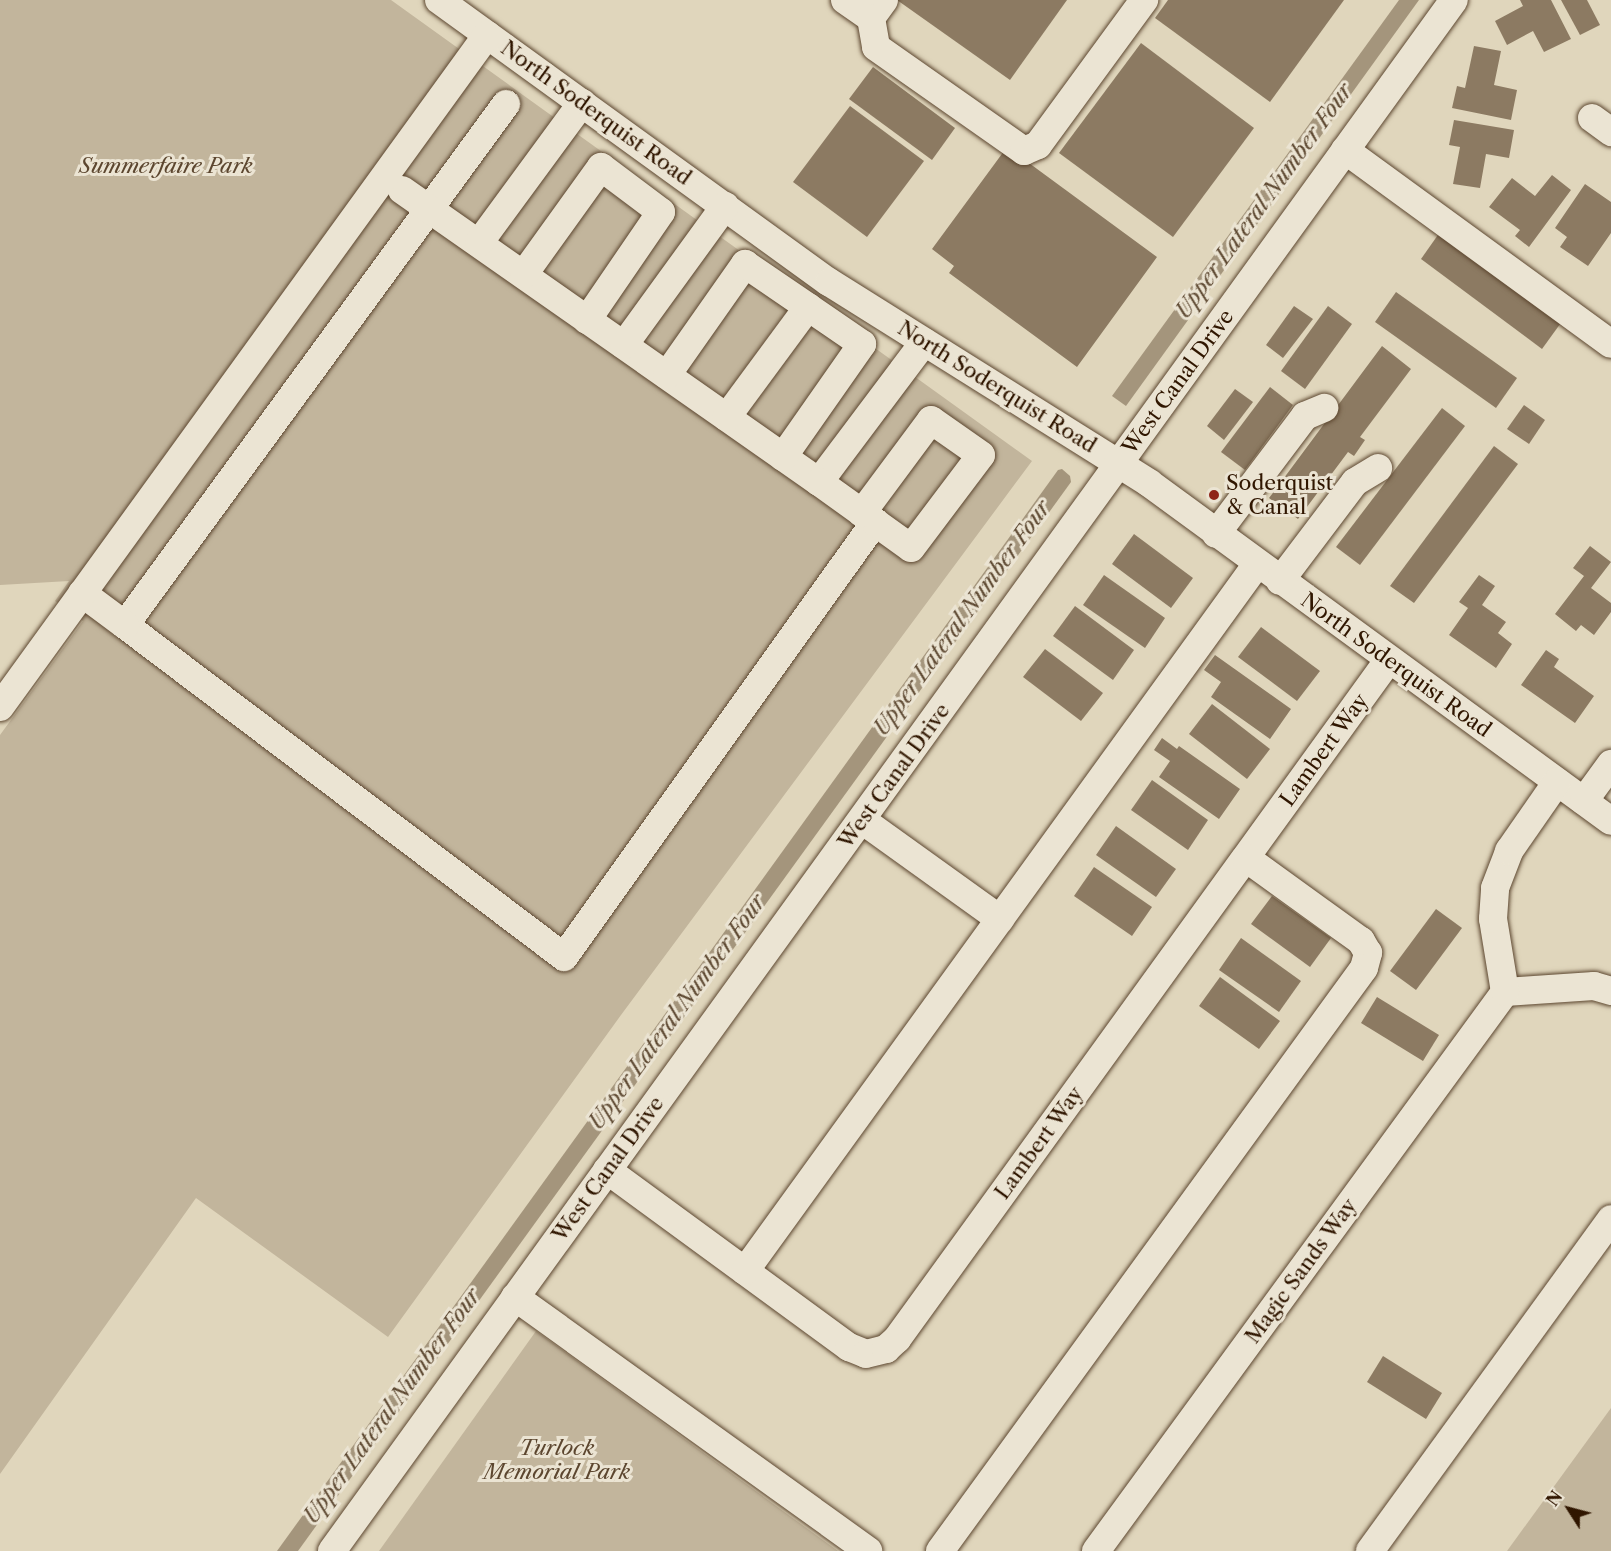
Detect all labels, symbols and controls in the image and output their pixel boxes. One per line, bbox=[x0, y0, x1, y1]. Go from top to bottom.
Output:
street label: North Soderquist Road bbox=[496, 35, 696, 191]
water label: Upper Lateral Number Four bbox=[1170, 78, 1358, 324]
park label: Summerfaire Park bbox=[79, 153, 253, 179]
street label: West Canal Drive bbox=[1117, 305, 1239, 459]
street label: North Soderquist Road bbox=[893, 316, 1101, 458]
place label: Soderquist & Canal bbox=[1226, 470, 1333, 520]
marker: Soderquist & Canal bbox=[1207, 488, 1221, 502]
water label: Upper Lateral Number Four bbox=[868, 495, 1056, 741]
street label: North Soderquist Road bbox=[1296, 587, 1496, 743]
street label: Lambert Way bbox=[1274, 688, 1374, 812]
street label: West Canal Drive bbox=[833, 699, 955, 853]
water label: Upper Lateral Number Four bbox=[583, 889, 771, 1135]
street label: Lambert Way bbox=[989, 1081, 1089, 1205]
street label: West Canal Drive bbox=[547, 1092, 669, 1246]
street label: Magic Sands Way bbox=[1240, 1193, 1362, 1349]
water label: Upper Lateral Number Four bbox=[298, 1283, 486, 1529]
park label: Turlock Memorial Park bbox=[484, 1435, 630, 1485]
north arrow bbox=[1539, 1479, 1599, 1539]
text: N bbox=[1542, 1487, 1567, 1510]

